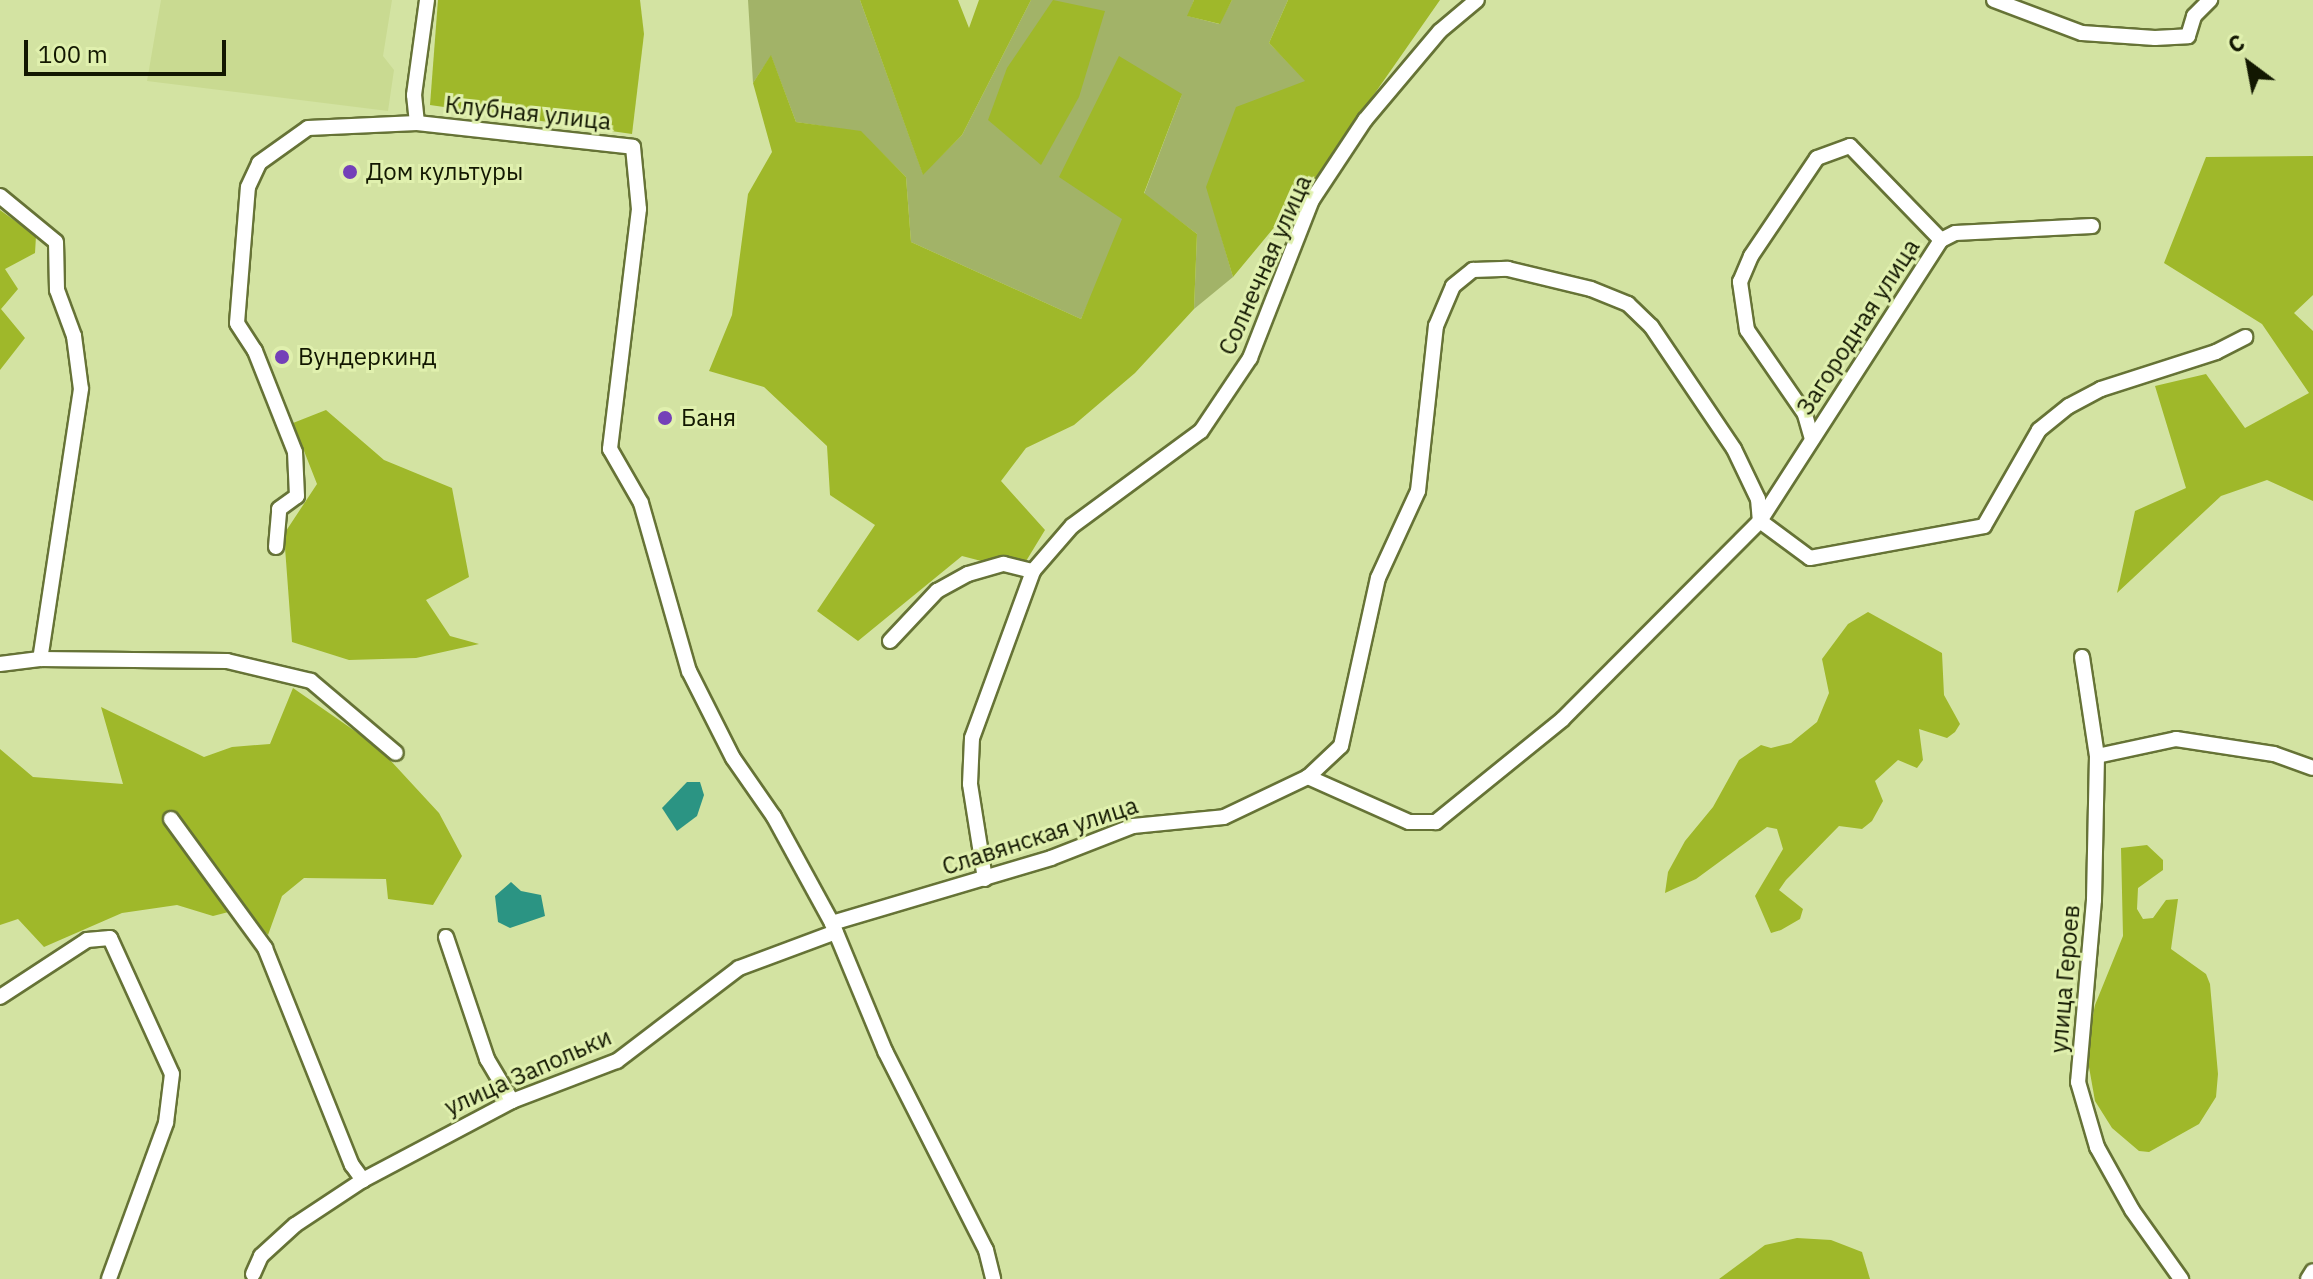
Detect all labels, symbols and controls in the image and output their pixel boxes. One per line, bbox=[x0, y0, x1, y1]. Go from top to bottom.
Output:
scale bar bbox=[28, 24, 230, 74]
north arrow bbox=[2209, 24, 2289, 104]
text: С bbox=[2222, 27, 2250, 59]
text: 100 m bbox=[38, 38, 108, 70]
street label: Клубная улица bbox=[443, 90, 613, 136]
place label: Дом культуры bbox=[366, 158, 523, 186]
marker: Дом культуры bbox=[341, 163, 359, 181]
street label: Солнечная улица bbox=[1212, 171, 1318, 359]
street label: Загородная улица bbox=[1790, 234, 1926, 420]
place label: Вундеркинд bbox=[298, 343, 437, 371]
marker: Вундеркинд bbox=[273, 348, 291, 366]
place label: Баня bbox=[681, 404, 736, 432]
marker: Баня bbox=[656, 409, 674, 427]
street label: Славянская улица bbox=[938, 791, 1142, 881]
street label: улица Героев bbox=[2044, 904, 2086, 1054]
street label: улица Запольки bbox=[440, 1022, 616, 1122]

